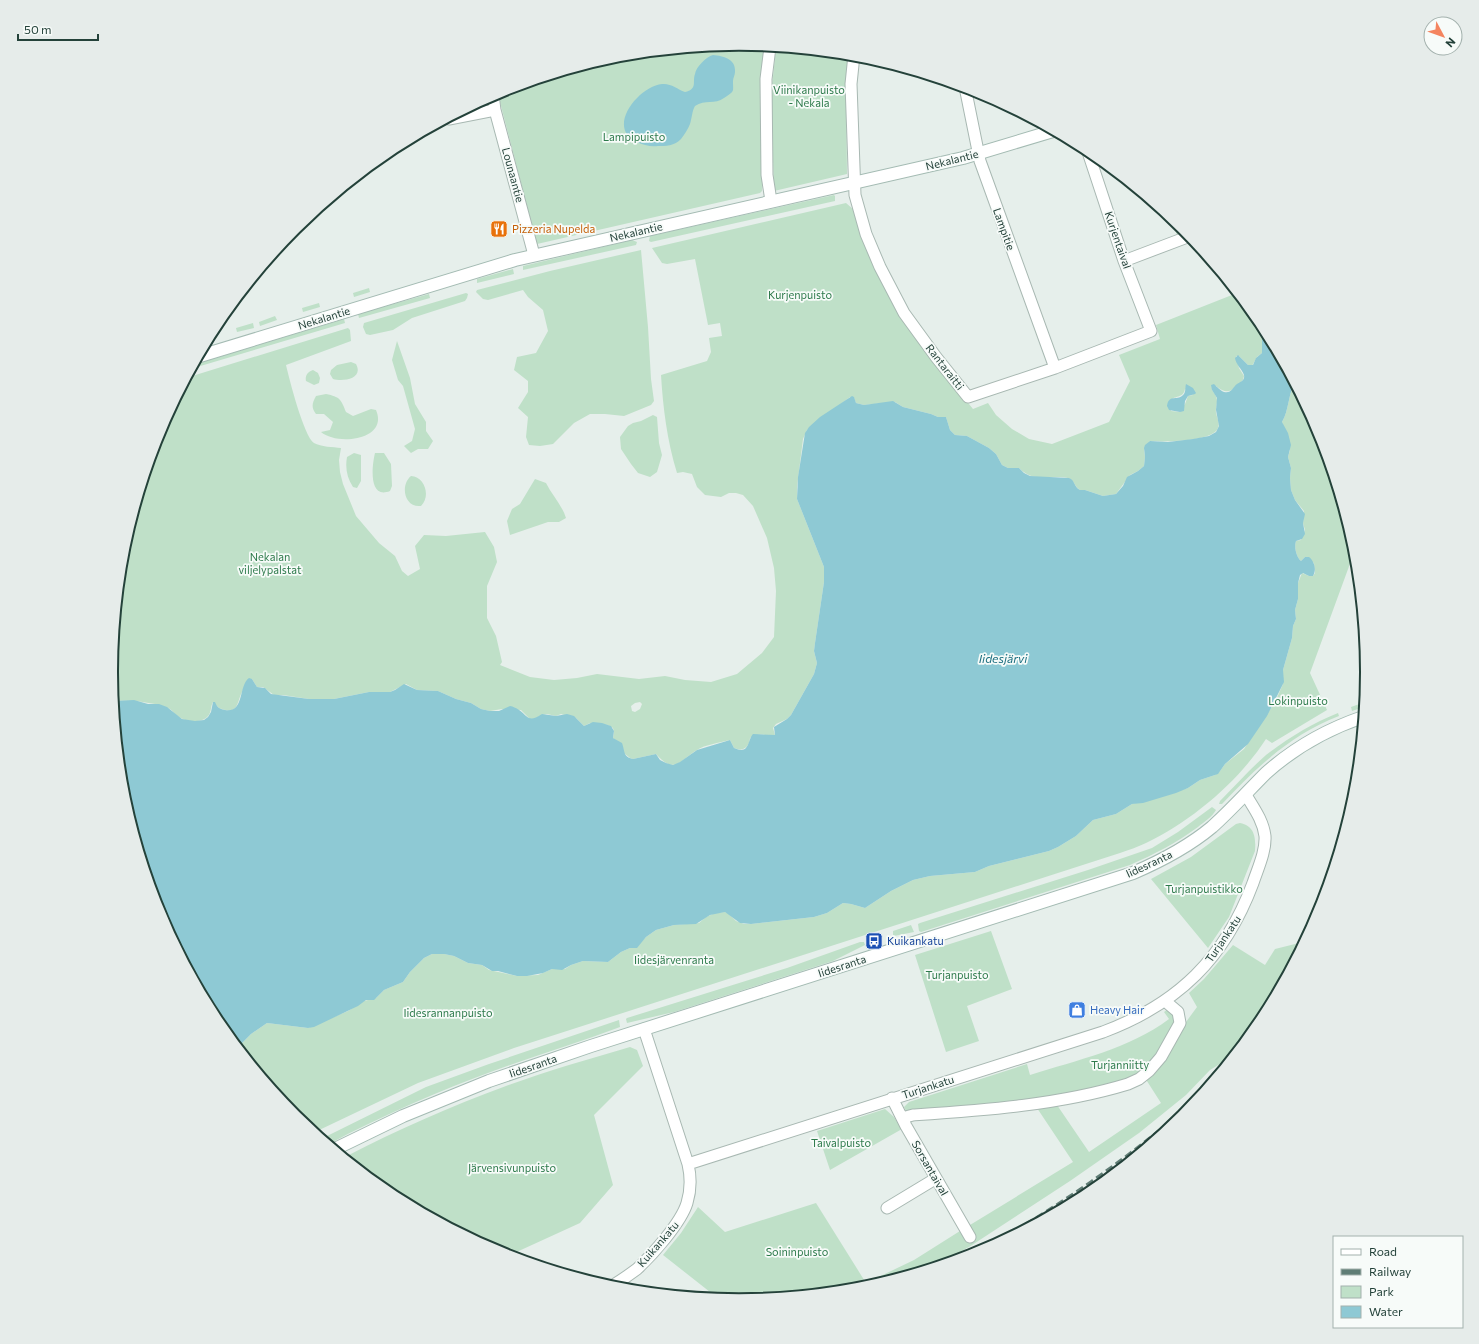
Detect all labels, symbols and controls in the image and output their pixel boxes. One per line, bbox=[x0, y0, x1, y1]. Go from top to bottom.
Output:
scale bar bbox=[18, 16, 98, 42]
north arrow bbox=[1423, 16, 1463, 56]
text: 50 m bbox=[24, 22, 52, 36]
text: N bbox=[1443, 36, 1459, 50]
park label: Viinikanpuisto - Nekala bbox=[773, 83, 845, 109]
park label: Lampipuisto bbox=[603, 130, 666, 143]
street label: Lounaantie bbox=[500, 146, 527, 204]
street label: Nekalantie bbox=[924, 147, 980, 172]
street label: Lampitie bbox=[991, 206, 1018, 252]
street label: Kurjentaival bbox=[1103, 209, 1134, 270]
restaurant icon: Pizzeria Nupelda bbox=[489, 219, 509, 239]
street label: Nekalantie bbox=[608, 219, 664, 244]
place label: Pizzeria Nupelda bbox=[512, 222, 595, 235]
park label: Kurjenpuisto bbox=[768, 288, 832, 301]
street label: Nekalantie bbox=[296, 303, 352, 332]
street label: Rantaraitti bbox=[924, 341, 967, 392]
park label: Nekalan viljelypalstat bbox=[238, 550, 302, 576]
water label: Iidesjärvi bbox=[979, 651, 1028, 665]
park label: Lokinpuisto bbox=[1268, 694, 1328, 707]
street label: Iidesranta bbox=[1124, 847, 1174, 880]
park label: Turjanpuistikko bbox=[1165, 882, 1243, 895]
street label: Turjankatu bbox=[1202, 913, 1243, 965]
bus stop icon: Kuikankatu bbox=[864, 931, 884, 951]
place label: Kuikankatu bbox=[887, 934, 944, 947]
street label: Iidesranta bbox=[816, 952, 867, 979]
park label: Iidesjärvenranta bbox=[634, 953, 714, 966]
park label: Turjanpuisto bbox=[926, 968, 989, 981]
shop icon: Heavy Hair bbox=[1067, 1000, 1087, 1020]
place label: Heavy Hair bbox=[1090, 1003, 1145, 1016]
park label: Iidesrannanpuisto bbox=[403, 1006, 493, 1019]
street label: Iidesranta bbox=[507, 1051, 558, 1080]
park label: Turjanniitty bbox=[1091, 1058, 1149, 1071]
street label: Turjankatu bbox=[900, 1072, 955, 1101]
park label: Taivalpuisto bbox=[811, 1136, 872, 1149]
street label: Sorsantaival bbox=[909, 1138, 951, 1198]
park label: Järvensivunpuisto bbox=[468, 1161, 557, 1175]
street label: Kuikankatu bbox=[634, 1218, 681, 1269]
legend bbox=[1333, 1236, 1463, 1328]
text: Road bbox=[1369, 1244, 1397, 1258]
park label: Soininpuisto bbox=[766, 1245, 829, 1258]
text: Railway bbox=[1369, 1264, 1411, 1278]
text: Park bbox=[1369, 1284, 1395, 1298]
text: Water bbox=[1369, 1304, 1403, 1318]

